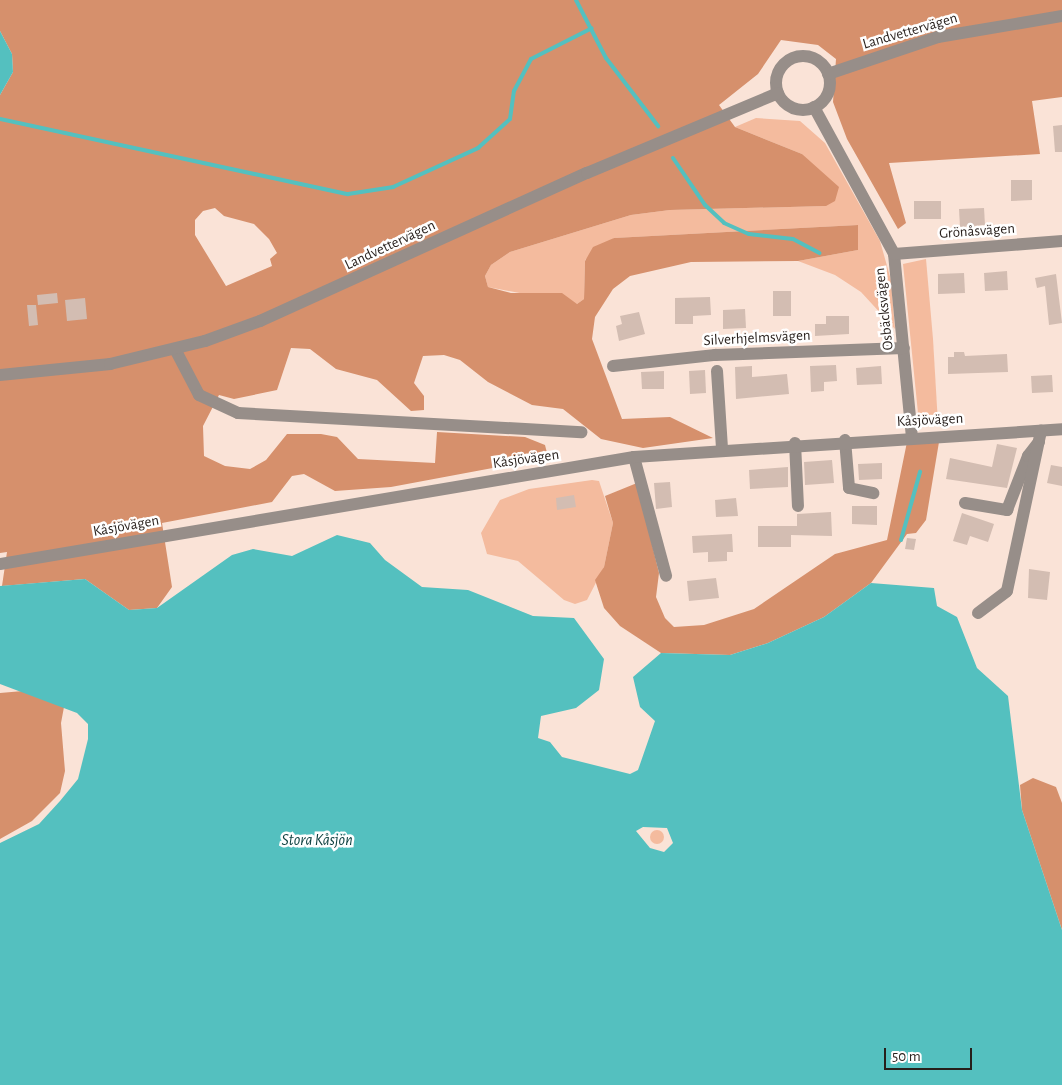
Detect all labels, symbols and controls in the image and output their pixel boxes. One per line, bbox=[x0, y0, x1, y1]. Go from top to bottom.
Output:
street label: Landvettervägen bbox=[860, 9, 960, 53]
street label: Landvettervägen bbox=[342, 216, 438, 274]
street label: Grönåsvägen bbox=[938, 219, 1016, 243]
street label: Osbäcksvägen bbox=[871, 267, 897, 351]
street label: Silverhjelmsvägen bbox=[703, 326, 811, 350]
street label: Kåsjövägen bbox=[896, 409, 964, 431]
street label: Kåsjövägen bbox=[492, 445, 560, 473]
street label: Kåsjövägen bbox=[92, 511, 160, 541]
water label: Stora Kåsjön bbox=[281, 830, 353, 850]
scale bar bbox=[887, 1038, 974, 1070]
text: 50 m bbox=[892, 1049, 921, 1064]

